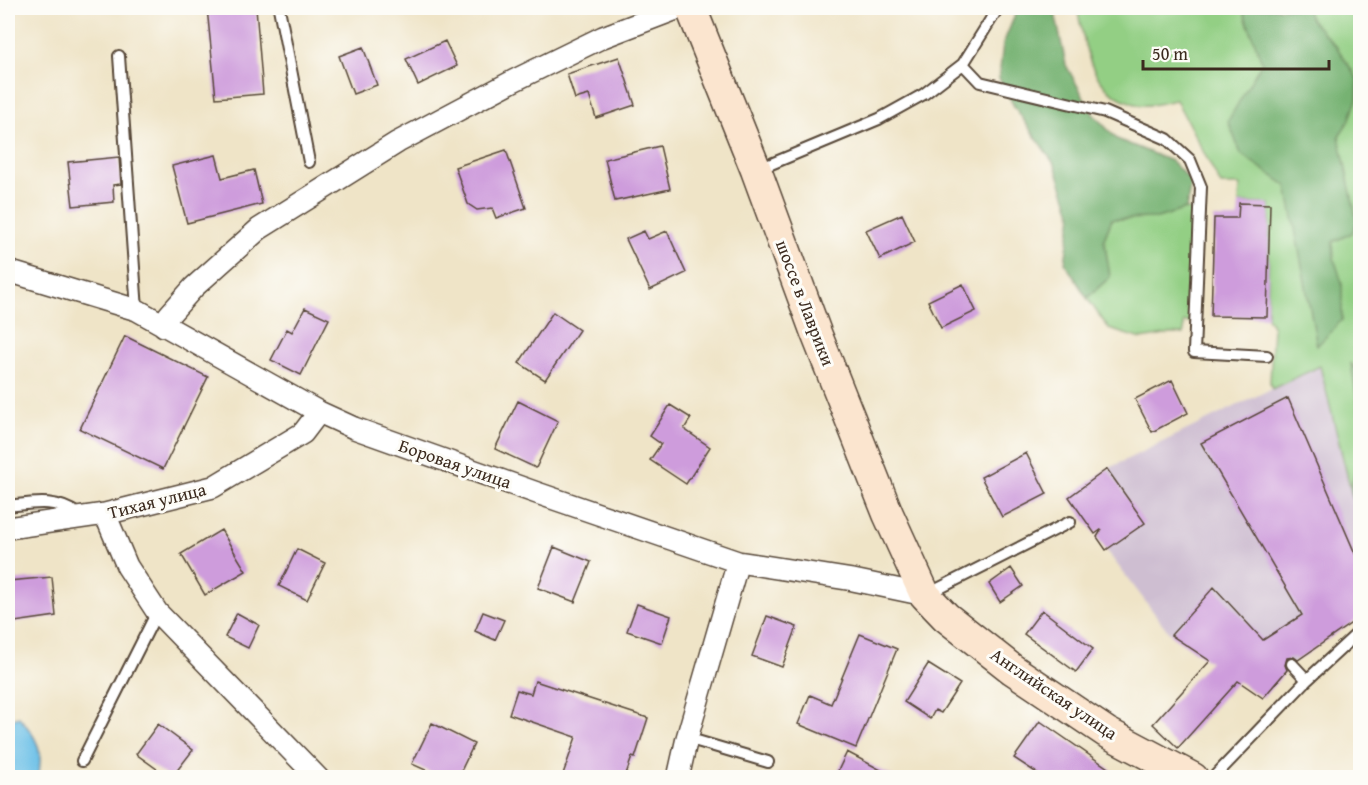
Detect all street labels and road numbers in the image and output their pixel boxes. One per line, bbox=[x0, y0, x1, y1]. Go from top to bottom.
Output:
street label: шоссе в Лаврики bbox=[769, 236, 842, 370]
street label: Боровая улица bbox=[395, 432, 515, 496]
street label: Тихая улица bbox=[105, 475, 209, 526]
street label: Английская улица bbox=[985, 641, 1124, 746]

